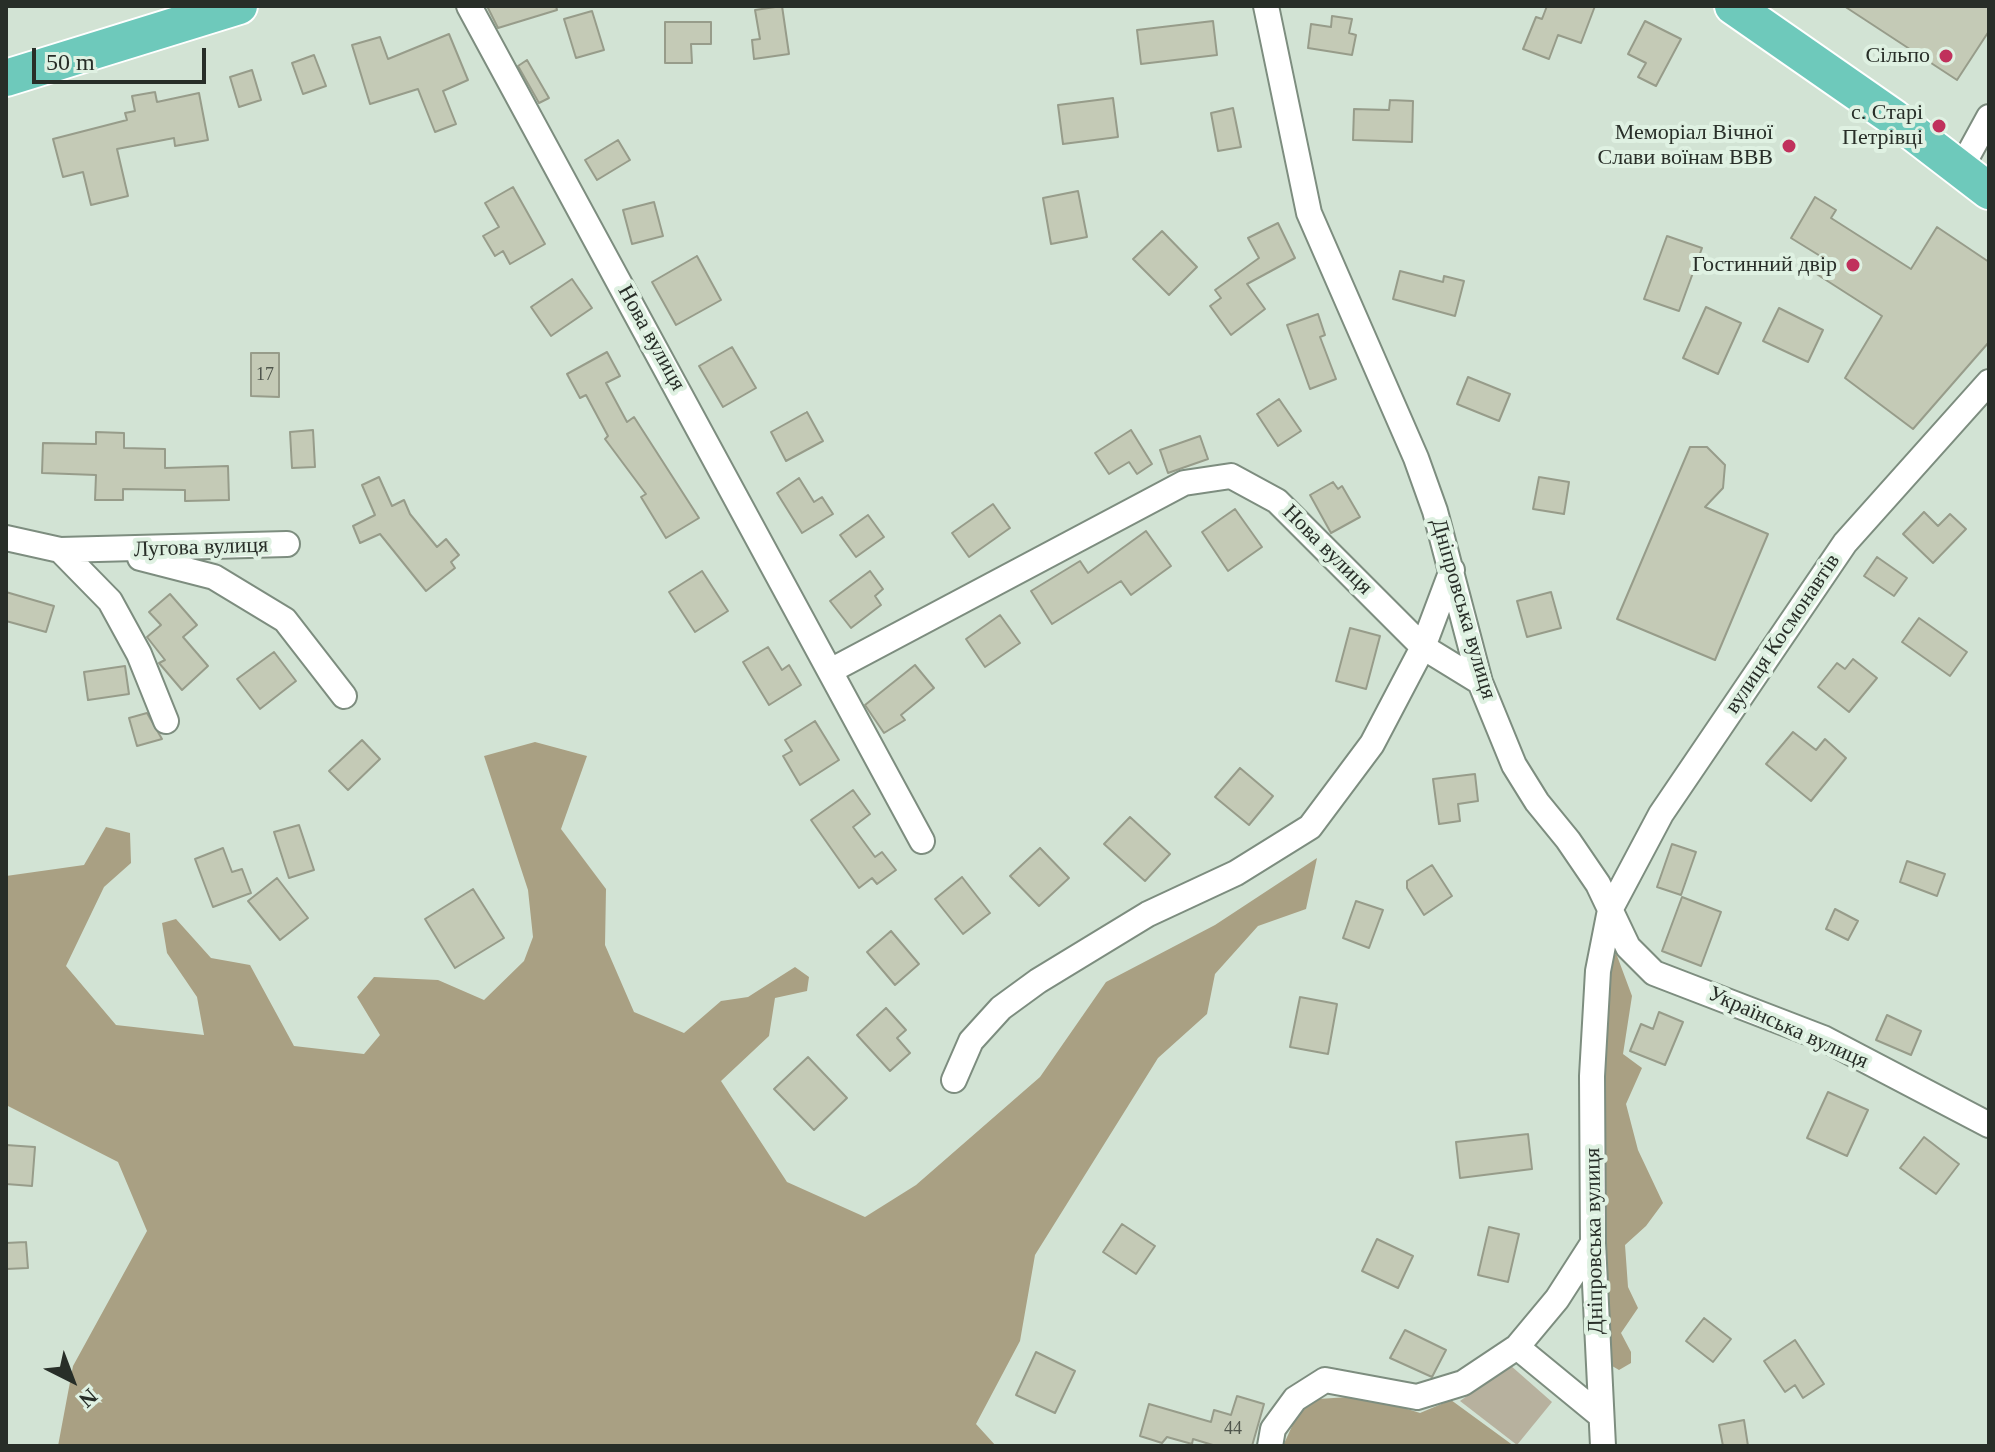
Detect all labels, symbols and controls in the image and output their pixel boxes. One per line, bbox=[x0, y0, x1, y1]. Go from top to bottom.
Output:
scale bar bbox=[36, 32, 210, 82]
place label: Сільпо bbox=[1865, 43, 1930, 69]
marker: Сільпо bbox=[1937, 47, 1955, 65]
text: 50 m bbox=[46, 49, 95, 75]
place label: с. Старі Петрівці bbox=[1842, 100, 1923, 152]
marker: с. Старі Петрівці bbox=[1930, 117, 1948, 135]
place label: Меморіал Вічної Слави воїнам ВВВ bbox=[1598, 120, 1773, 172]
marker: Меморіал Вічної Слави воїнам ВВВ bbox=[1780, 137, 1798, 155]
place label: Гостинний двір bbox=[1692, 252, 1837, 278]
marker: Гостинний двір bbox=[1844, 256, 1862, 274]
street label: Нова вулиця bbox=[611, 281, 691, 395]
house number: 17 bbox=[256, 364, 274, 386]
street label: Нова вулиця bbox=[1276, 499, 1378, 601]
street label: Дніпровська вулиця bbox=[1425, 516, 1501, 702]
street label: Лугова вулиця bbox=[133, 532, 269, 564]
street label: вулиця Космонавтів bbox=[1720, 549, 1846, 719]
street label: Українська вулиця bbox=[1704, 981, 1872, 1075]
street label: Дніпровська вулиця bbox=[1580, 1147, 1610, 1335]
north arrow bbox=[32, 1340, 112, 1420]
text: N bbox=[74, 1384, 103, 1413]
house number: 44 bbox=[1224, 1418, 1242, 1440]

